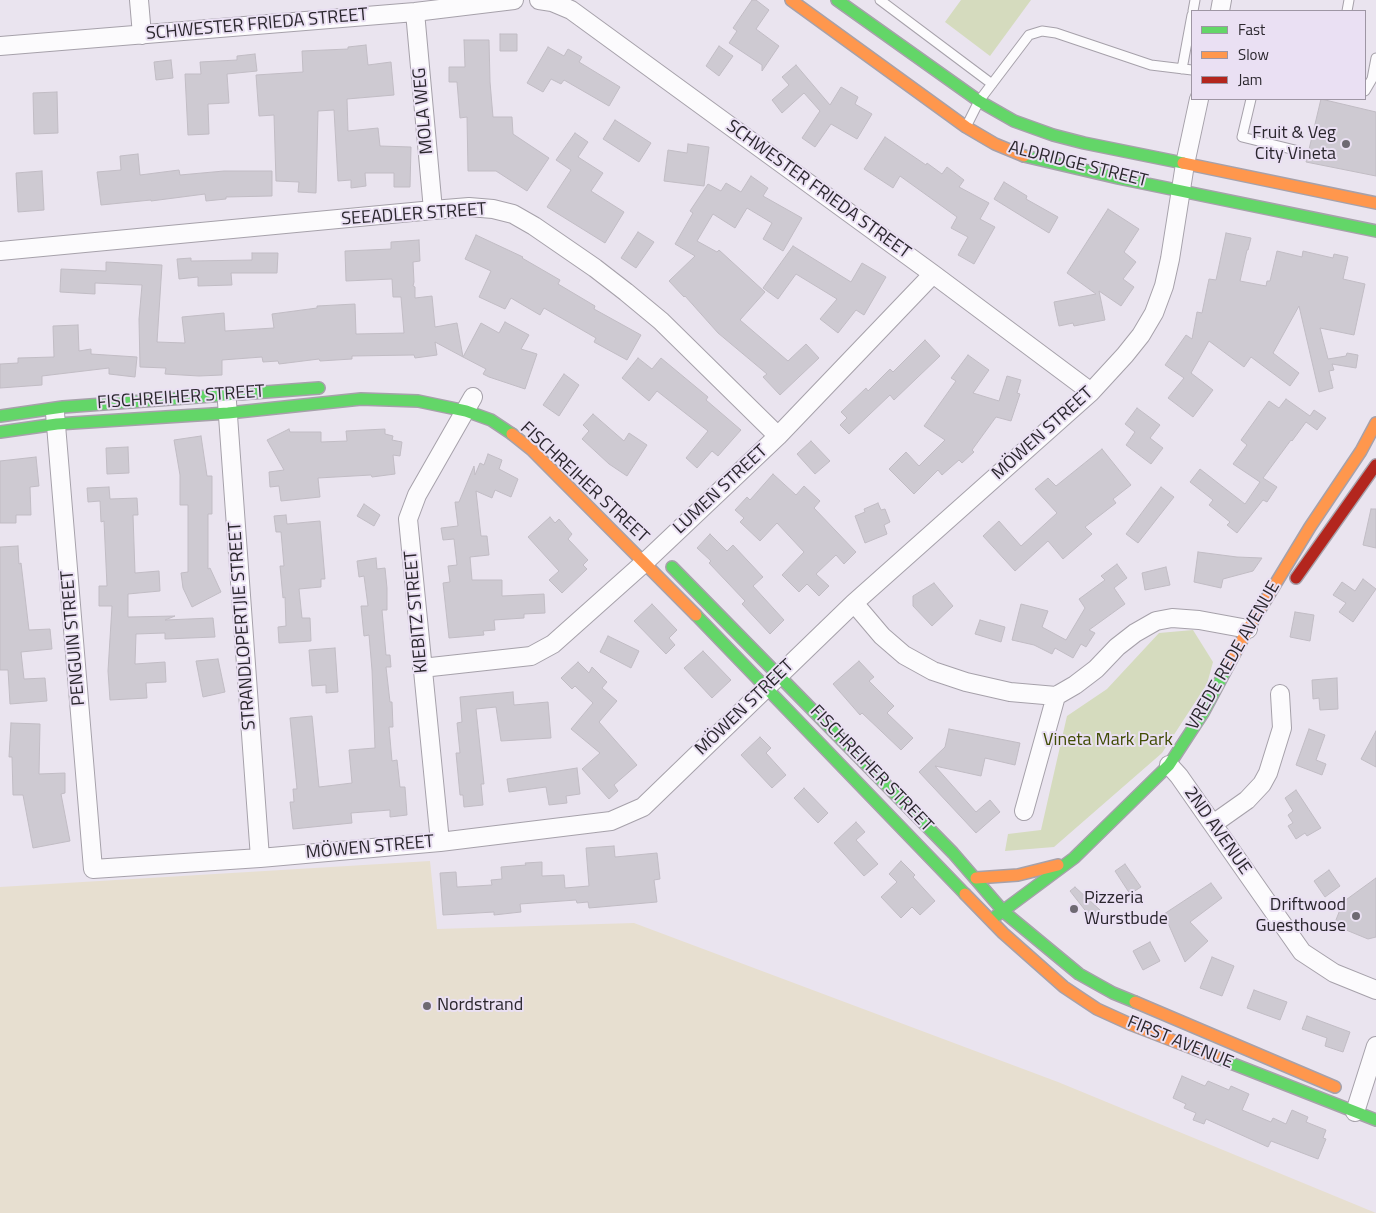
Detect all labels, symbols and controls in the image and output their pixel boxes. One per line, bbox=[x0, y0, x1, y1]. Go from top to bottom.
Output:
street label: SCHWESTER FRIEDA STREET bbox=[145, 5, 369, 45]
legend bbox=[1191, 10, 1366, 100]
text: Fast bbox=[1238, 18, 1265, 41]
text: Slow bbox=[1238, 43, 1269, 66]
street label: MOLA WEG bbox=[409, 67, 439, 155]
text: Jam bbox=[1238, 68, 1262, 91]
street label: SCHWESTER FRIEDA STREET bbox=[722, 116, 914, 264]
place label: Fruit & Veg City Vineta bbox=[1252, 123, 1336, 166]
street label: ALDRIDGE STREET bbox=[1006, 137, 1150, 193]
marker: Fruit & Veg City Vineta bbox=[1340, 138, 1352, 150]
street label: SEEADLER STREET bbox=[341, 199, 487, 231]
street label: FISCHREIHER STREET bbox=[96, 381, 266, 415]
street label: MÖWEN STREET bbox=[988, 383, 1098, 485]
street label: FISCHREIHER STREET bbox=[515, 418, 653, 548]
street label: LUMEN STREET bbox=[669, 441, 773, 539]
street label: STRANDLOPERTJIE STREET bbox=[225, 521, 261, 731]
street label: KIEBITZ STREET bbox=[401, 550, 433, 674]
street label: PENGUIN STREET bbox=[57, 569, 91, 707]
street label: VREDE REDE AVENUE bbox=[1183, 578, 1285, 734]
street label: MÖWEN STREET bbox=[691, 656, 799, 760]
street label: FISCHREIHER STREET bbox=[805, 701, 937, 837]
park label: Vineta Mark Park bbox=[1043, 730, 1173, 752]
street label: 2ND AVENUE bbox=[1179, 783, 1255, 879]
street label: MÖWEN STREET bbox=[305, 832, 435, 864]
place label: Pizzeria Wurstbude bbox=[1084, 888, 1168, 931]
place label: Driftwood Guesthouse bbox=[1255, 895, 1346, 938]
marker: Pizzeria Wurstbude bbox=[1068, 903, 1080, 915]
marker: Driftwood Guesthouse bbox=[1350, 910, 1362, 922]
place label: Nordstrand bbox=[437, 995, 523, 1017]
marker: Nordstrand bbox=[421, 1000, 433, 1012]
street label: FIRST AVENUE bbox=[1124, 1012, 1236, 1074]

